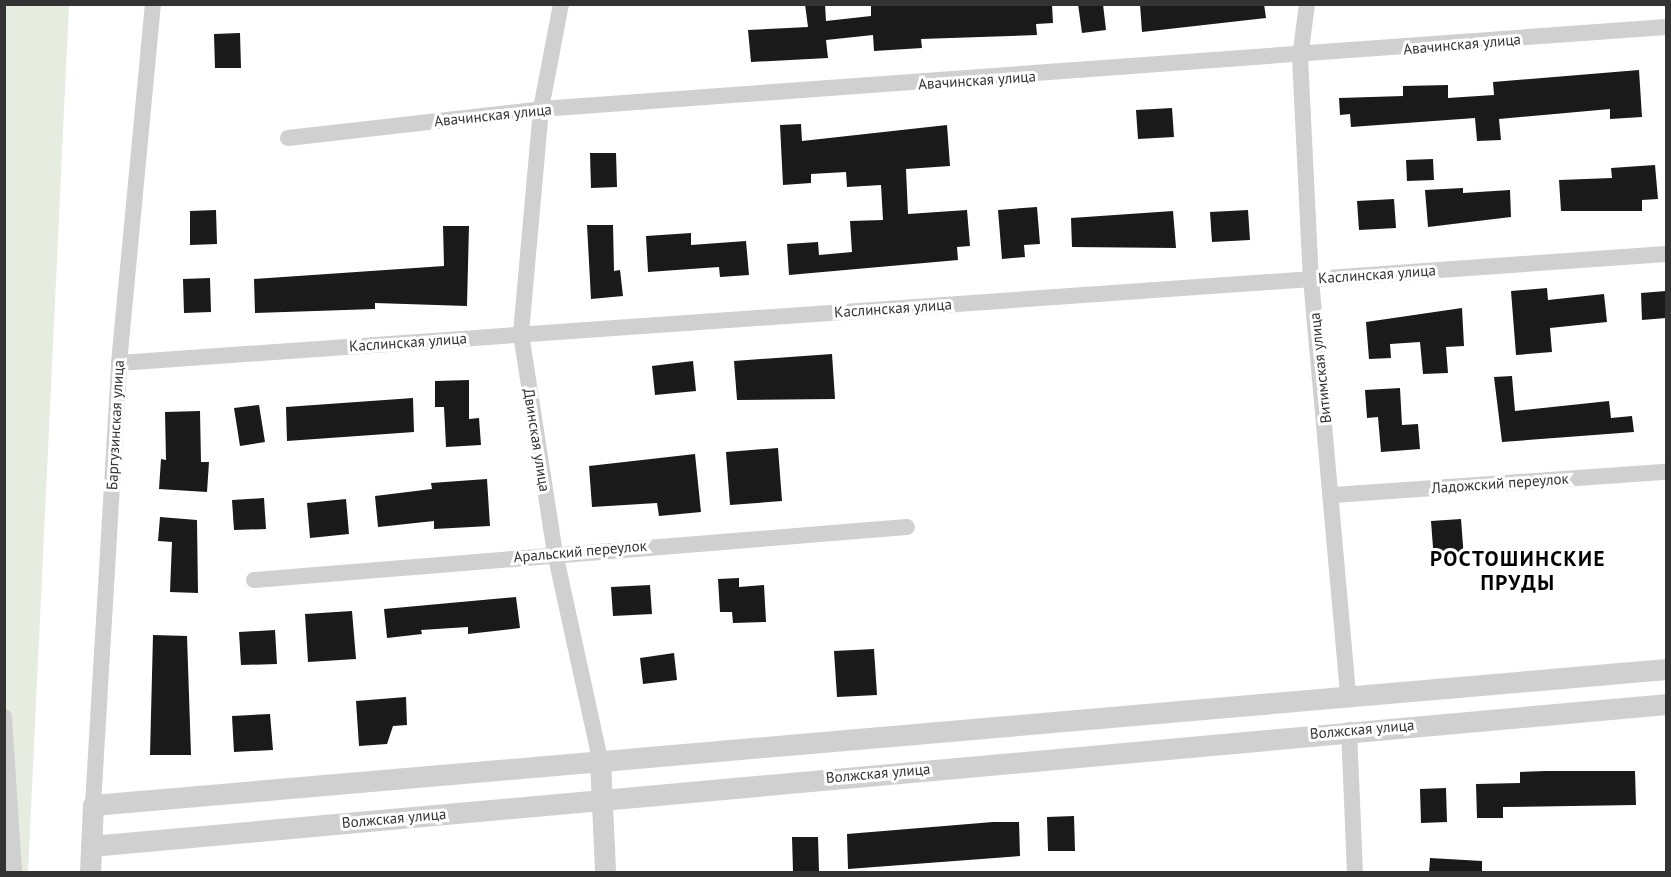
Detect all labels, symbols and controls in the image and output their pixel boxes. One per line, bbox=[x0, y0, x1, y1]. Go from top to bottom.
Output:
street label: Авачинская улица bbox=[1402, 30, 1522, 58]
street label: Авачинская улица bbox=[918, 67, 1036, 93]
street label: Авачинская улица bbox=[433, 100, 553, 130]
street label: Каслинская улица bbox=[1318, 261, 1436, 287]
street label: Каслинская улица bbox=[834, 295, 952, 321]
street label: Витимская улица bbox=[1305, 312, 1335, 424]
street label: Каслинская улица bbox=[349, 329, 467, 355]
street label: Баргузинская улица bbox=[103, 360, 127, 490]
street label: Двинская улица bbox=[520, 387, 554, 493]
street label: Ладожский переулок bbox=[1431, 469, 1569, 497]
street label: Аральский переулок bbox=[513, 536, 647, 566]
district label: РОСТОШИНСКИЕ ПРУДЫ bbox=[1430, 546, 1606, 596]
street label: Волжская улица bbox=[1309, 715, 1415, 743]
street label: Волжская улица bbox=[825, 759, 931, 787]
street label: Волжская улица bbox=[341, 804, 447, 832]

